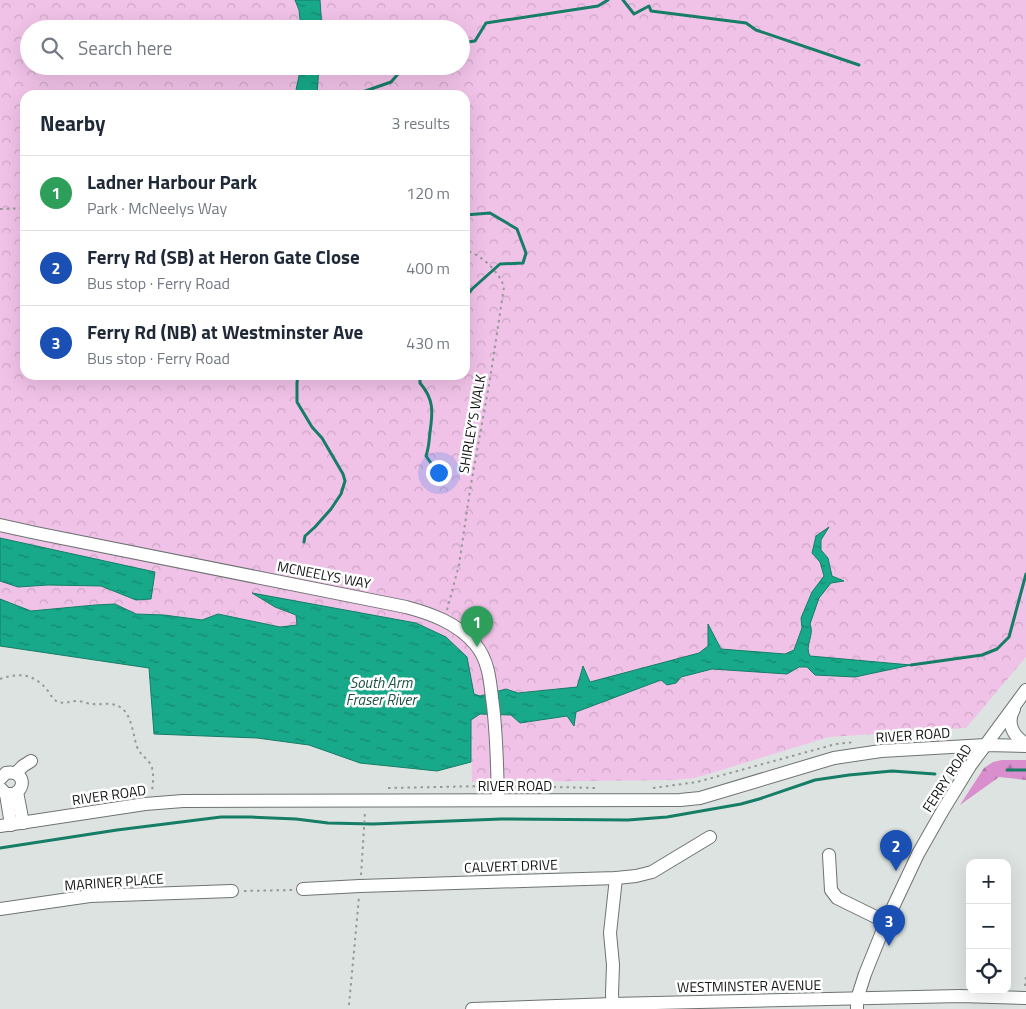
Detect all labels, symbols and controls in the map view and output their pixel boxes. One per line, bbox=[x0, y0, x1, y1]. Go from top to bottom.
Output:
search box bbox=[20, 20, 470, 75]
text: Search here bbox=[78, 33, 172, 62]
icon: search bbox=[38, 34, 66, 62]
text: Nearby bbox=[40, 107, 105, 139]
text: 3 results bbox=[391, 111, 450, 135]
text: Ladner Harbour Park bbox=[87, 167, 257, 196]
text: 1 bbox=[52, 181, 60, 205]
text: 120 m bbox=[406, 181, 450, 205]
text: Park · McNeelys Way bbox=[87, 196, 227, 220]
text: Ferry Rd (SB) at Heron Gate Close bbox=[87, 242, 360, 271]
text: 2 bbox=[52, 256, 60, 280]
text: 400 m bbox=[406, 256, 450, 280]
text: Bus stop · Ferry Road bbox=[87, 271, 230, 295]
text: Ferry Rd (NB) at Westminster Ave bbox=[87, 317, 363, 346]
text: 3 bbox=[52, 331, 60, 355]
text: 430 m bbox=[406, 331, 450, 355]
text: Bus stop · Ferry Road bbox=[87, 346, 230, 370]
street label: SHIRLEY'S WALK bbox=[453, 373, 491, 475]
your location bbox=[426, 460, 452, 486]
street label: MCNEELYS WAY bbox=[275, 555, 373, 594]
pin: 1 bbox=[461, 606, 493, 647]
water label: South Arm Fraser River bbox=[346, 671, 418, 711]
street label: RIVER ROAD bbox=[875, 721, 951, 748]
street label: FERRY ROAD bbox=[917, 739, 977, 816]
street label: RIVER ROAD bbox=[478, 775, 552, 796]
street label: RIVER ROAD bbox=[70, 779, 147, 810]
pin: 2 bbox=[880, 830, 912, 871]
street label: CALVERT DRIVE bbox=[464, 853, 558, 878]
map controls bbox=[966, 859, 1011, 994]
button: + bbox=[966, 859, 1011, 904]
street label: MARINER PLACE bbox=[64, 868, 165, 895]
button: − bbox=[966, 904, 1011, 949]
pin: 3 bbox=[873, 905, 905, 946]
button: locate bbox=[966, 949, 1011, 994]
street label: WESTMINSTER AVENUE bbox=[677, 974, 822, 997]

